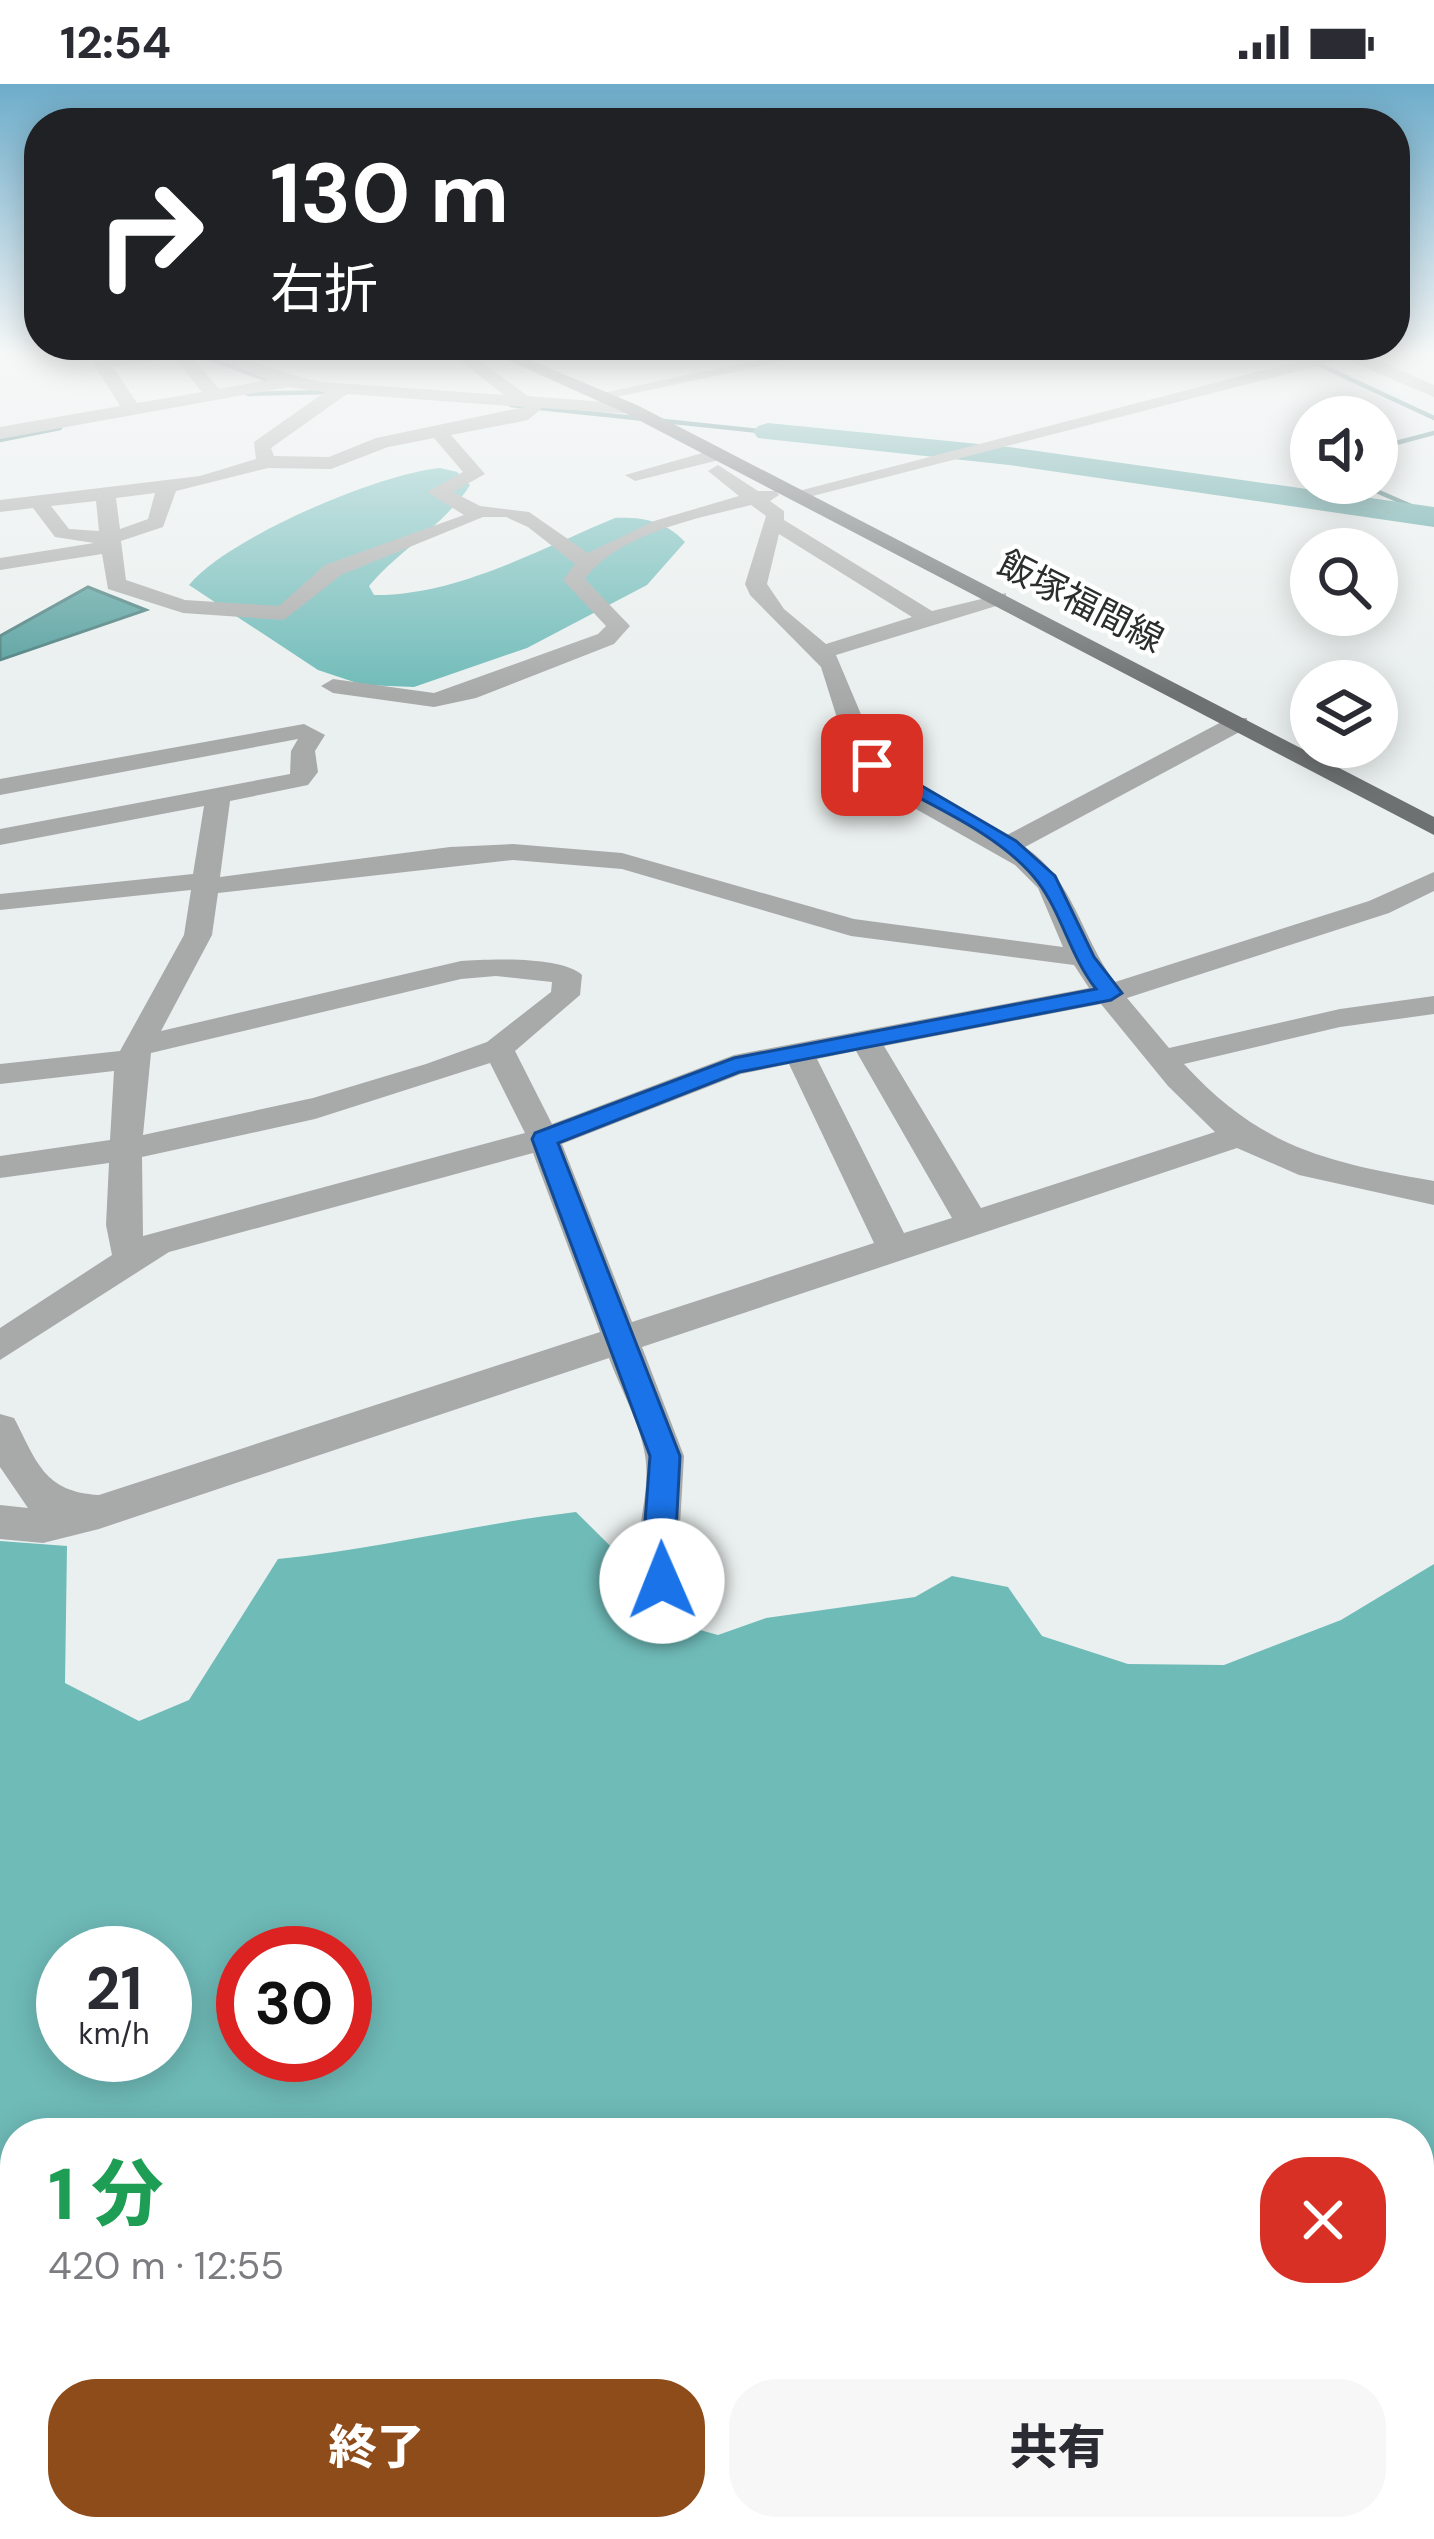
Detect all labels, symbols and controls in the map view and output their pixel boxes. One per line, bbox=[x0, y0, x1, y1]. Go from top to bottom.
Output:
text: 12:54 bbox=[60, 13, 171, 72]
text: 130 m bbox=[270, 139, 509, 248]
icon: right bbox=[72, 156, 228, 312]
text: 右折 bbox=[270, 254, 378, 325]
map controls bbox=[1290, 396, 1398, 768]
button: sound bbox=[1290, 396, 1398, 504]
button: search bbox=[1290, 528, 1398, 636]
street label: 飯塚福間線 bbox=[990, 540, 1172, 663]
button: layers bbox=[1290, 660, 1398, 768]
pin bbox=[821, 714, 923, 816]
icon: arrive bbox=[839, 732, 905, 798]
position arrow bbox=[599, 1518, 725, 1644]
speed limit sign: 30 bbox=[216, 1926, 372, 2082]
text: 21 bbox=[86, 1949, 142, 2028]
text: km/h bbox=[79, 2014, 149, 2053]
text: 1 分 bbox=[48, 2148, 163, 2241]
button: close bbox=[1260, 2157, 1386, 2283]
text: 420 m · 12:55 bbox=[48, 2240, 284, 2291]
button: 終了 bbox=[48, 2379, 705, 2517]
button: 共有 bbox=[729, 2379, 1386, 2517]

